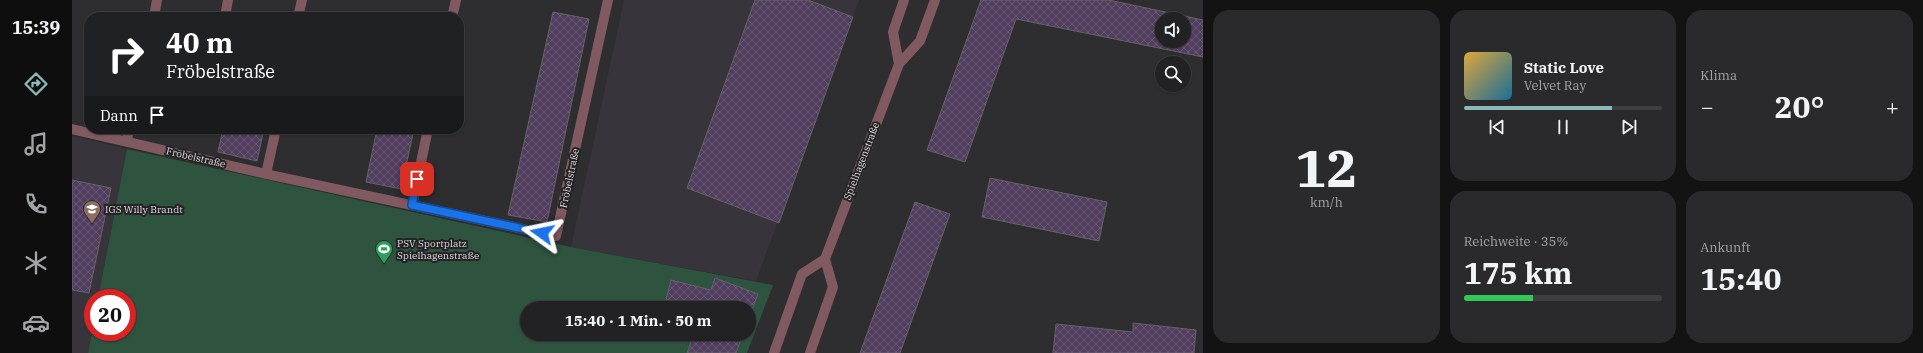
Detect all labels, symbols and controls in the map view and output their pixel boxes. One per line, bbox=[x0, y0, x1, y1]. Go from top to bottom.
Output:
map controls bbox=[1155, 12, 1191, 92]
button: sound bbox=[1155, 12, 1191, 48]
text: 15:39 bbox=[12, 16, 60, 39]
text: 40 m bbox=[166, 24, 233, 61]
icon: right bbox=[100, 28, 152, 80]
button: search bbox=[1155, 56, 1191, 92]
text: Static Love bbox=[1524, 58, 1604, 77]
text: Fröbelstraße bbox=[166, 60, 275, 83]
text: Klima bbox=[1700, 67, 1737, 84]
icon: directions bbox=[22, 70, 50, 98]
text: Velvet Ray bbox=[1524, 77, 1586, 94]
text: 20° bbox=[1775, 87, 1825, 126]
text: − bbox=[1700, 92, 1714, 121]
text: + bbox=[1886, 92, 1899, 121]
icon: arrive bbox=[146, 104, 168, 126]
text: Dann bbox=[100, 106, 138, 125]
icon: previous bbox=[1486, 116, 1508, 138]
icon: pause bbox=[1552, 116, 1574, 138]
icon: next bbox=[1618, 116, 1640, 138]
street label: Spielhagenstraße bbox=[841, 120, 882, 202]
icon: music bbox=[22, 130, 50, 158]
text: 12 bbox=[1295, 134, 1358, 201]
street label: Fröbelstraße bbox=[165, 144, 227, 171]
street label: Fröbelstraße bbox=[557, 147, 582, 209]
pin bbox=[400, 162, 434, 196]
icon: arrive bbox=[406, 168, 428, 190]
icon: phone bbox=[22, 190, 50, 218]
text: km/h bbox=[1310, 194, 1343, 211]
school or university icon: IGS Willy Brandt bbox=[82, 199, 102, 224]
place label: IGS Willy Brandt bbox=[105, 203, 183, 216]
position arrow bbox=[521, 212, 563, 254]
text: Reichweite · 35% bbox=[1464, 233, 1568, 250]
place label: PSV Sportplatz Spielhagenstraße bbox=[397, 237, 479, 262]
sports icon: PSV Sportplatz Spielhagenstraße bbox=[374, 239, 394, 264]
text: Ankunft bbox=[1700, 239, 1750, 256]
icon: climate bbox=[22, 249, 50, 277]
text: 175 km bbox=[1464, 253, 1572, 292]
text: 15:40 bbox=[1700, 259, 1781, 298]
speed limit sign: 20 bbox=[84, 289, 136, 341]
icon: car bbox=[22, 309, 50, 337]
text: 15:40 · 1 Min. · 50 m bbox=[565, 311, 711, 330]

